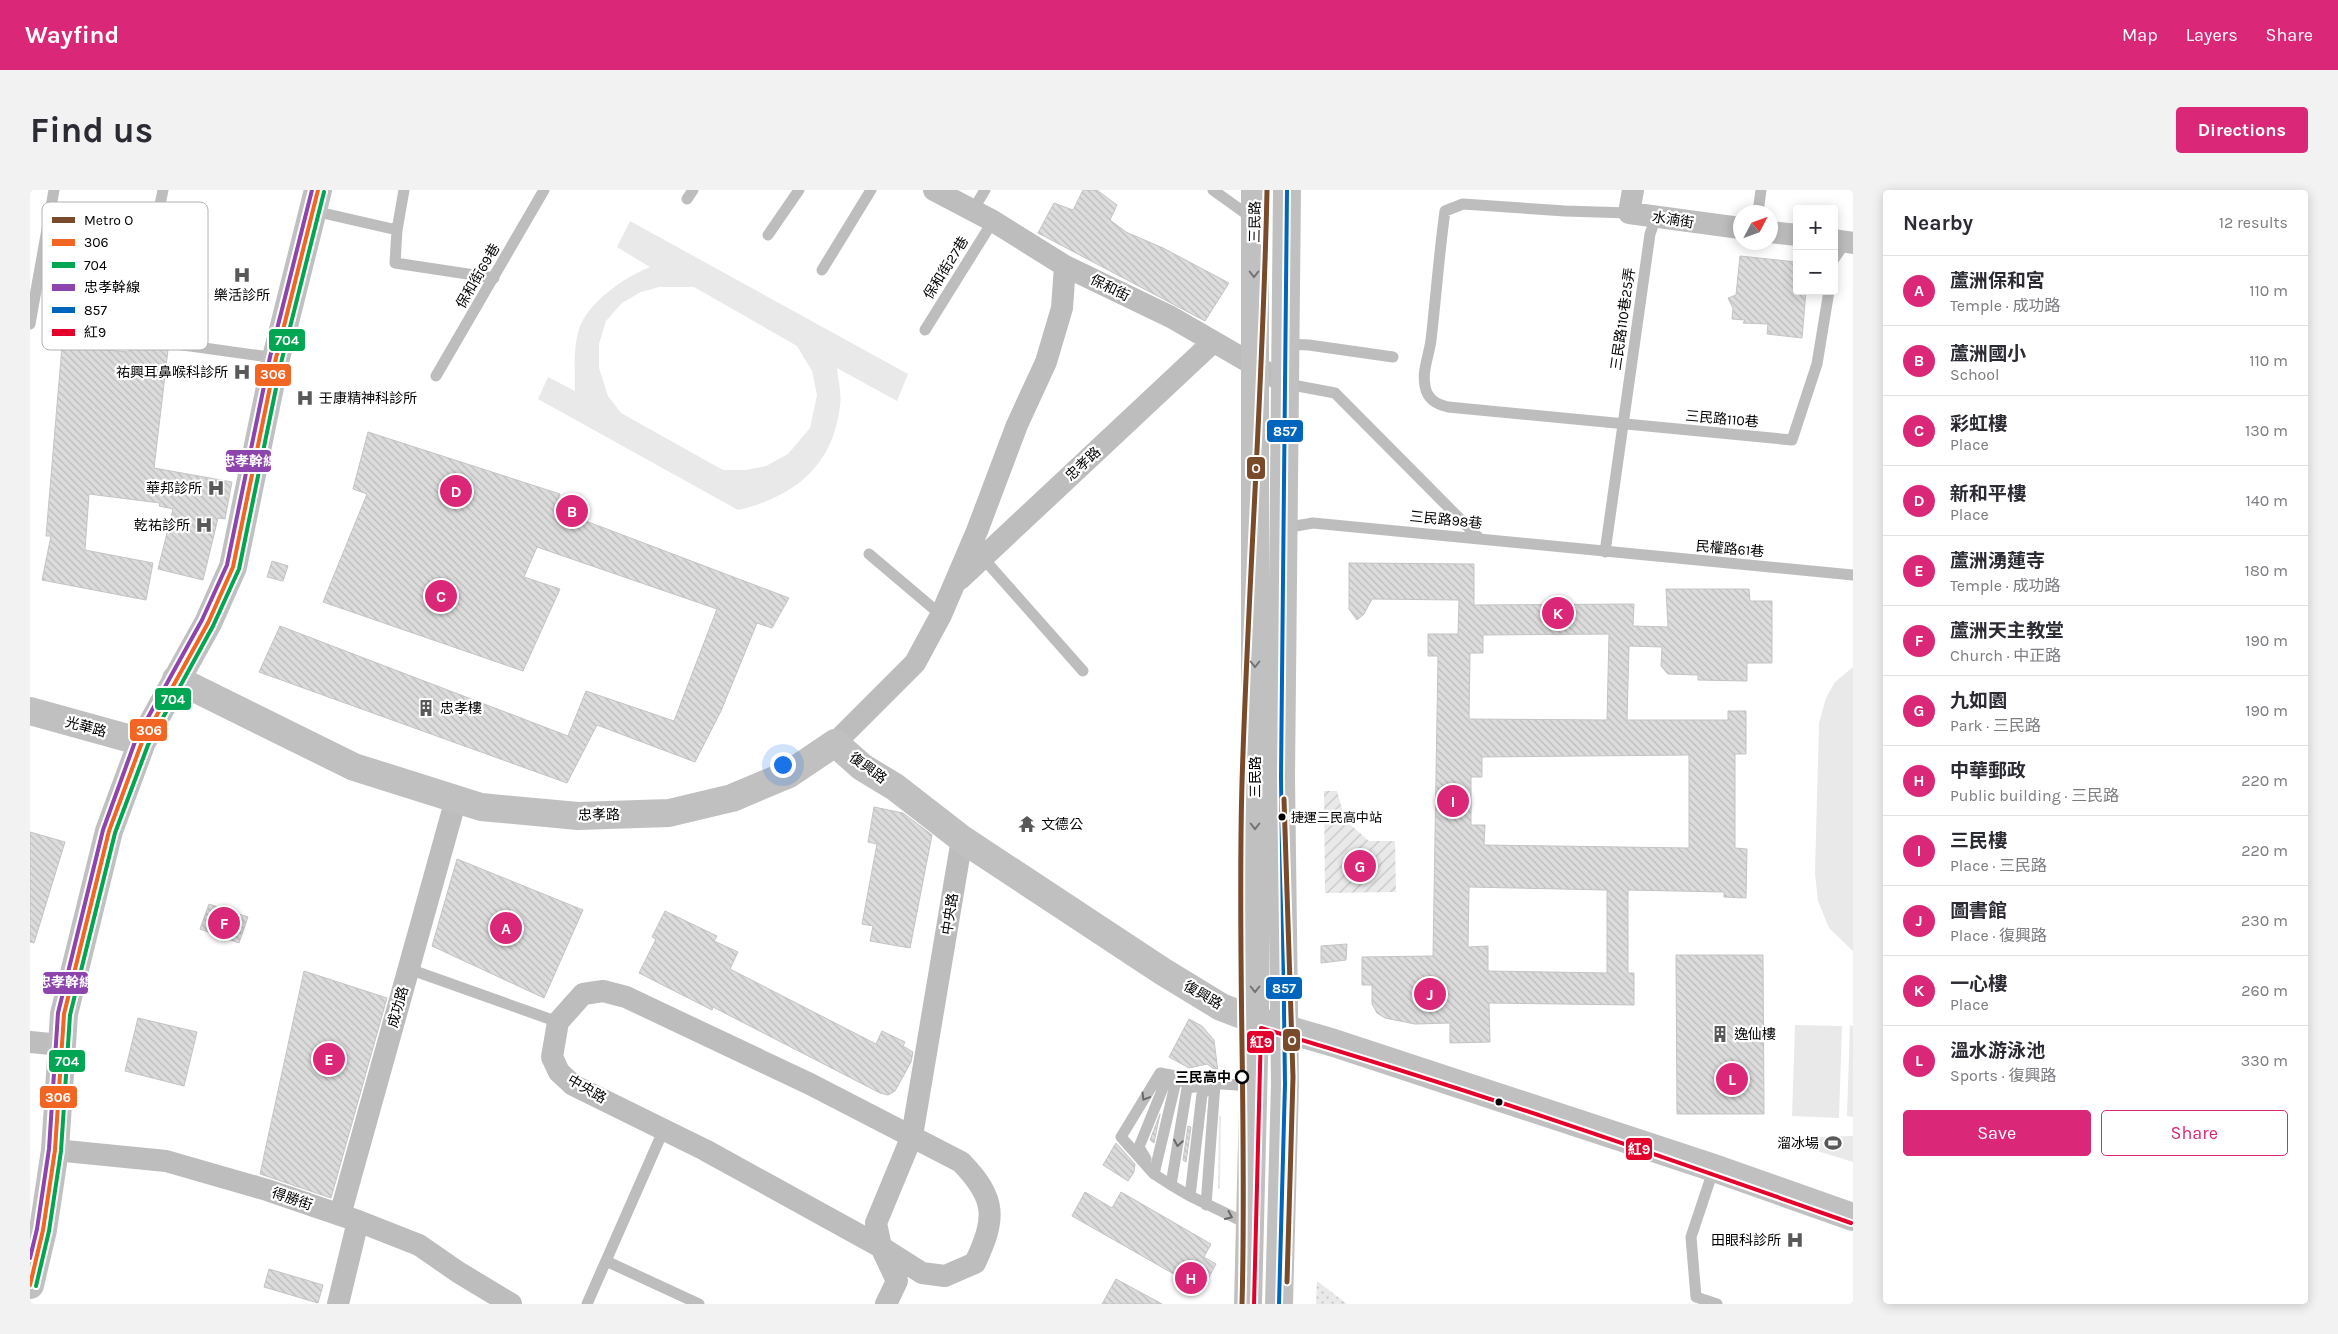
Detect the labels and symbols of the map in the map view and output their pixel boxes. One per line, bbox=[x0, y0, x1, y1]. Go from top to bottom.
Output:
street label: 三民路 bbox=[1246, 201, 1264, 243]
legend bbox=[42, 202, 208, 350]
north arrow bbox=[1733, 205, 1778, 250]
street label: 水湳街 bbox=[1651, 208, 1695, 232]
text: Metro O bbox=[84, 212, 133, 229]
text: 306 bbox=[84, 234, 109, 251]
street label: 保和街27巷 bbox=[920, 234, 972, 302]
street label: 保和街69巷 bbox=[453, 241, 503, 311]
text: 704 bbox=[84, 257, 107, 274]
hospital icon: 樂活診所 bbox=[232, 265, 252, 285]
street label: 三民路110巷25弄 bbox=[1607, 267, 1639, 371]
one-way arrow bbox=[1249, 270, 1259, 278]
street label: 保和街 bbox=[1087, 271, 1133, 305]
text: 忠孝幹線 bbox=[84, 279, 140, 296]
place label: 樂活診所 bbox=[214, 287, 270, 304]
text: 857 bbox=[84, 302, 108, 319]
text: 紅9 bbox=[84, 324, 106, 341]
line badge: 704 bbox=[268, 328, 306, 352]
text: 704 bbox=[275, 332, 300, 349]
hospital icon: 祐興耳鼻喉科診所 bbox=[232, 362, 252, 382]
line badge: 306 bbox=[254, 363, 292, 387]
place label: 祐興耳鼻喉科診所 bbox=[116, 364, 228, 381]
text: 306 bbox=[260, 366, 286, 383]
hospital icon: 壬康精神科診所 bbox=[295, 388, 315, 408]
place label: 壬康精神科診所 bbox=[319, 390, 417, 407]
street label: 三民路110巷 bbox=[1685, 407, 1759, 431]
line badge: 857 bbox=[1266, 419, 1304, 443]
text: 857 bbox=[1273, 423, 1297, 440]
street label: 忠孝路 bbox=[1062, 443, 1104, 485]
line badge: 忠孝幹線 bbox=[225, 449, 272, 473]
text: 忠孝幹線 bbox=[221, 453, 277, 470]
line badge: O bbox=[1246, 456, 1266, 480]
text: O bbox=[1251, 460, 1261, 477]
pin: D bbox=[440, 472, 472, 510]
hospital icon: 華邦診所 bbox=[206, 478, 226, 498]
place label: 華邦診所 bbox=[146, 480, 202, 497]
pin: B bbox=[556, 492, 588, 530]
street label: 三民路98巷 bbox=[1409, 508, 1483, 532]
hospital icon: 乾祐診所 bbox=[194, 515, 214, 535]
place label: 乾祐診所 bbox=[134, 517, 190, 534]
street label: 民權路61巷 bbox=[1695, 538, 1765, 560]
pin: C bbox=[425, 577, 457, 615]
pin: K bbox=[1542, 594, 1574, 632]
one-way arrow bbox=[1250, 660, 1260, 668]
line badge: 704 bbox=[154, 687, 192, 711]
text: 704 bbox=[161, 691, 186, 708]
building icon: 忠孝樓 bbox=[416, 698, 436, 718]
place label: 忠孝樓 bbox=[440, 700, 482, 717]
street label: 光華路 bbox=[64, 713, 108, 741]
line badge: 306 bbox=[129, 718, 168, 742]
text: 306 bbox=[136, 722, 162, 739]
street label: 復興路 bbox=[846, 749, 890, 787]
your location bbox=[770, 752, 796, 778]
street label: 三民路 bbox=[1247, 756, 1264, 798]
pin: I bbox=[1437, 782, 1469, 820]
street label: 忠孝路 bbox=[578, 806, 620, 824]
place label: 捷運三民高中站 bbox=[1291, 810, 1382, 825]
marker: 捷運三民高中站 bbox=[1277, 812, 1287, 822]
temple icon: 文德公 bbox=[1017, 814, 1037, 834]
place label: 文德公 bbox=[1041, 816, 1083, 833]
one-way arrow bbox=[1250, 822, 1260, 830]
pin: G bbox=[1344, 847, 1376, 885]
street label: 中央路 bbox=[938, 892, 962, 936]
pin: F bbox=[208, 904, 240, 942]
pin: A bbox=[490, 909, 522, 947]
line badge: 忠孝幹線 bbox=[42, 971, 89, 995]
text: 忠孝幹線 bbox=[37, 974, 93, 991]
pin: J bbox=[1414, 975, 1446, 1013]
line badge: 857 bbox=[1265, 976, 1303, 1000]
street label: 復興路 bbox=[1181, 977, 1225, 1013]
text: 857 bbox=[1272, 980, 1296, 997]
street label: 成功路 bbox=[384, 984, 412, 1030]
one-way arrow bbox=[1250, 985, 1260, 993]
building icon: 逸仙樓 bbox=[1710, 1024, 1730, 1044]
place label: 逸仙樓 bbox=[1734, 1026, 1776, 1043]
line badge: O bbox=[1282, 1028, 1301, 1052]
line badge: 紅9 bbox=[1246, 1030, 1275, 1054]
text: O bbox=[1287, 1032, 1297, 1049]
text: 紅9 bbox=[1250, 1034, 1272, 1051]
pin: E bbox=[313, 1040, 345, 1078]
line badge: 704 bbox=[48, 1049, 86, 1073]
text: 704 bbox=[55, 1053, 80, 1070]
pin: L bbox=[1716, 1060, 1748, 1098]
place label: 三民高中 bbox=[1175, 1069, 1231, 1086]
marker: 三民高中 bbox=[1235, 1070, 1249, 1084]
street label: 中央路 bbox=[565, 1071, 609, 1107]
line badge: 306 bbox=[39, 1085, 78, 1109]
text: 306 bbox=[45, 1089, 71, 1106]
one-way arrow bbox=[1142, 1091, 1152, 1100]
unlabelled marker bbox=[1494, 1097, 1504, 1107]
sports icon: 溜冰場 bbox=[1823, 1133, 1843, 1153]
place label: 溜冰場 bbox=[1777, 1135, 1819, 1152]
line badge: 紅9 bbox=[1625, 1137, 1653, 1161]
one-way arrow bbox=[1173, 1140, 1184, 1148]
text: 紅9 bbox=[1628, 1141, 1650, 1158]
street label: 得勝街 bbox=[269, 1184, 315, 1214]
one-way arrow bbox=[1224, 1210, 1233, 1221]
hospital icon: 田眼科診所 bbox=[1785, 1230, 1805, 1250]
place label: 田眼科診所 bbox=[1711, 1232, 1781, 1249]
pin: H bbox=[1175, 1259, 1207, 1297]

